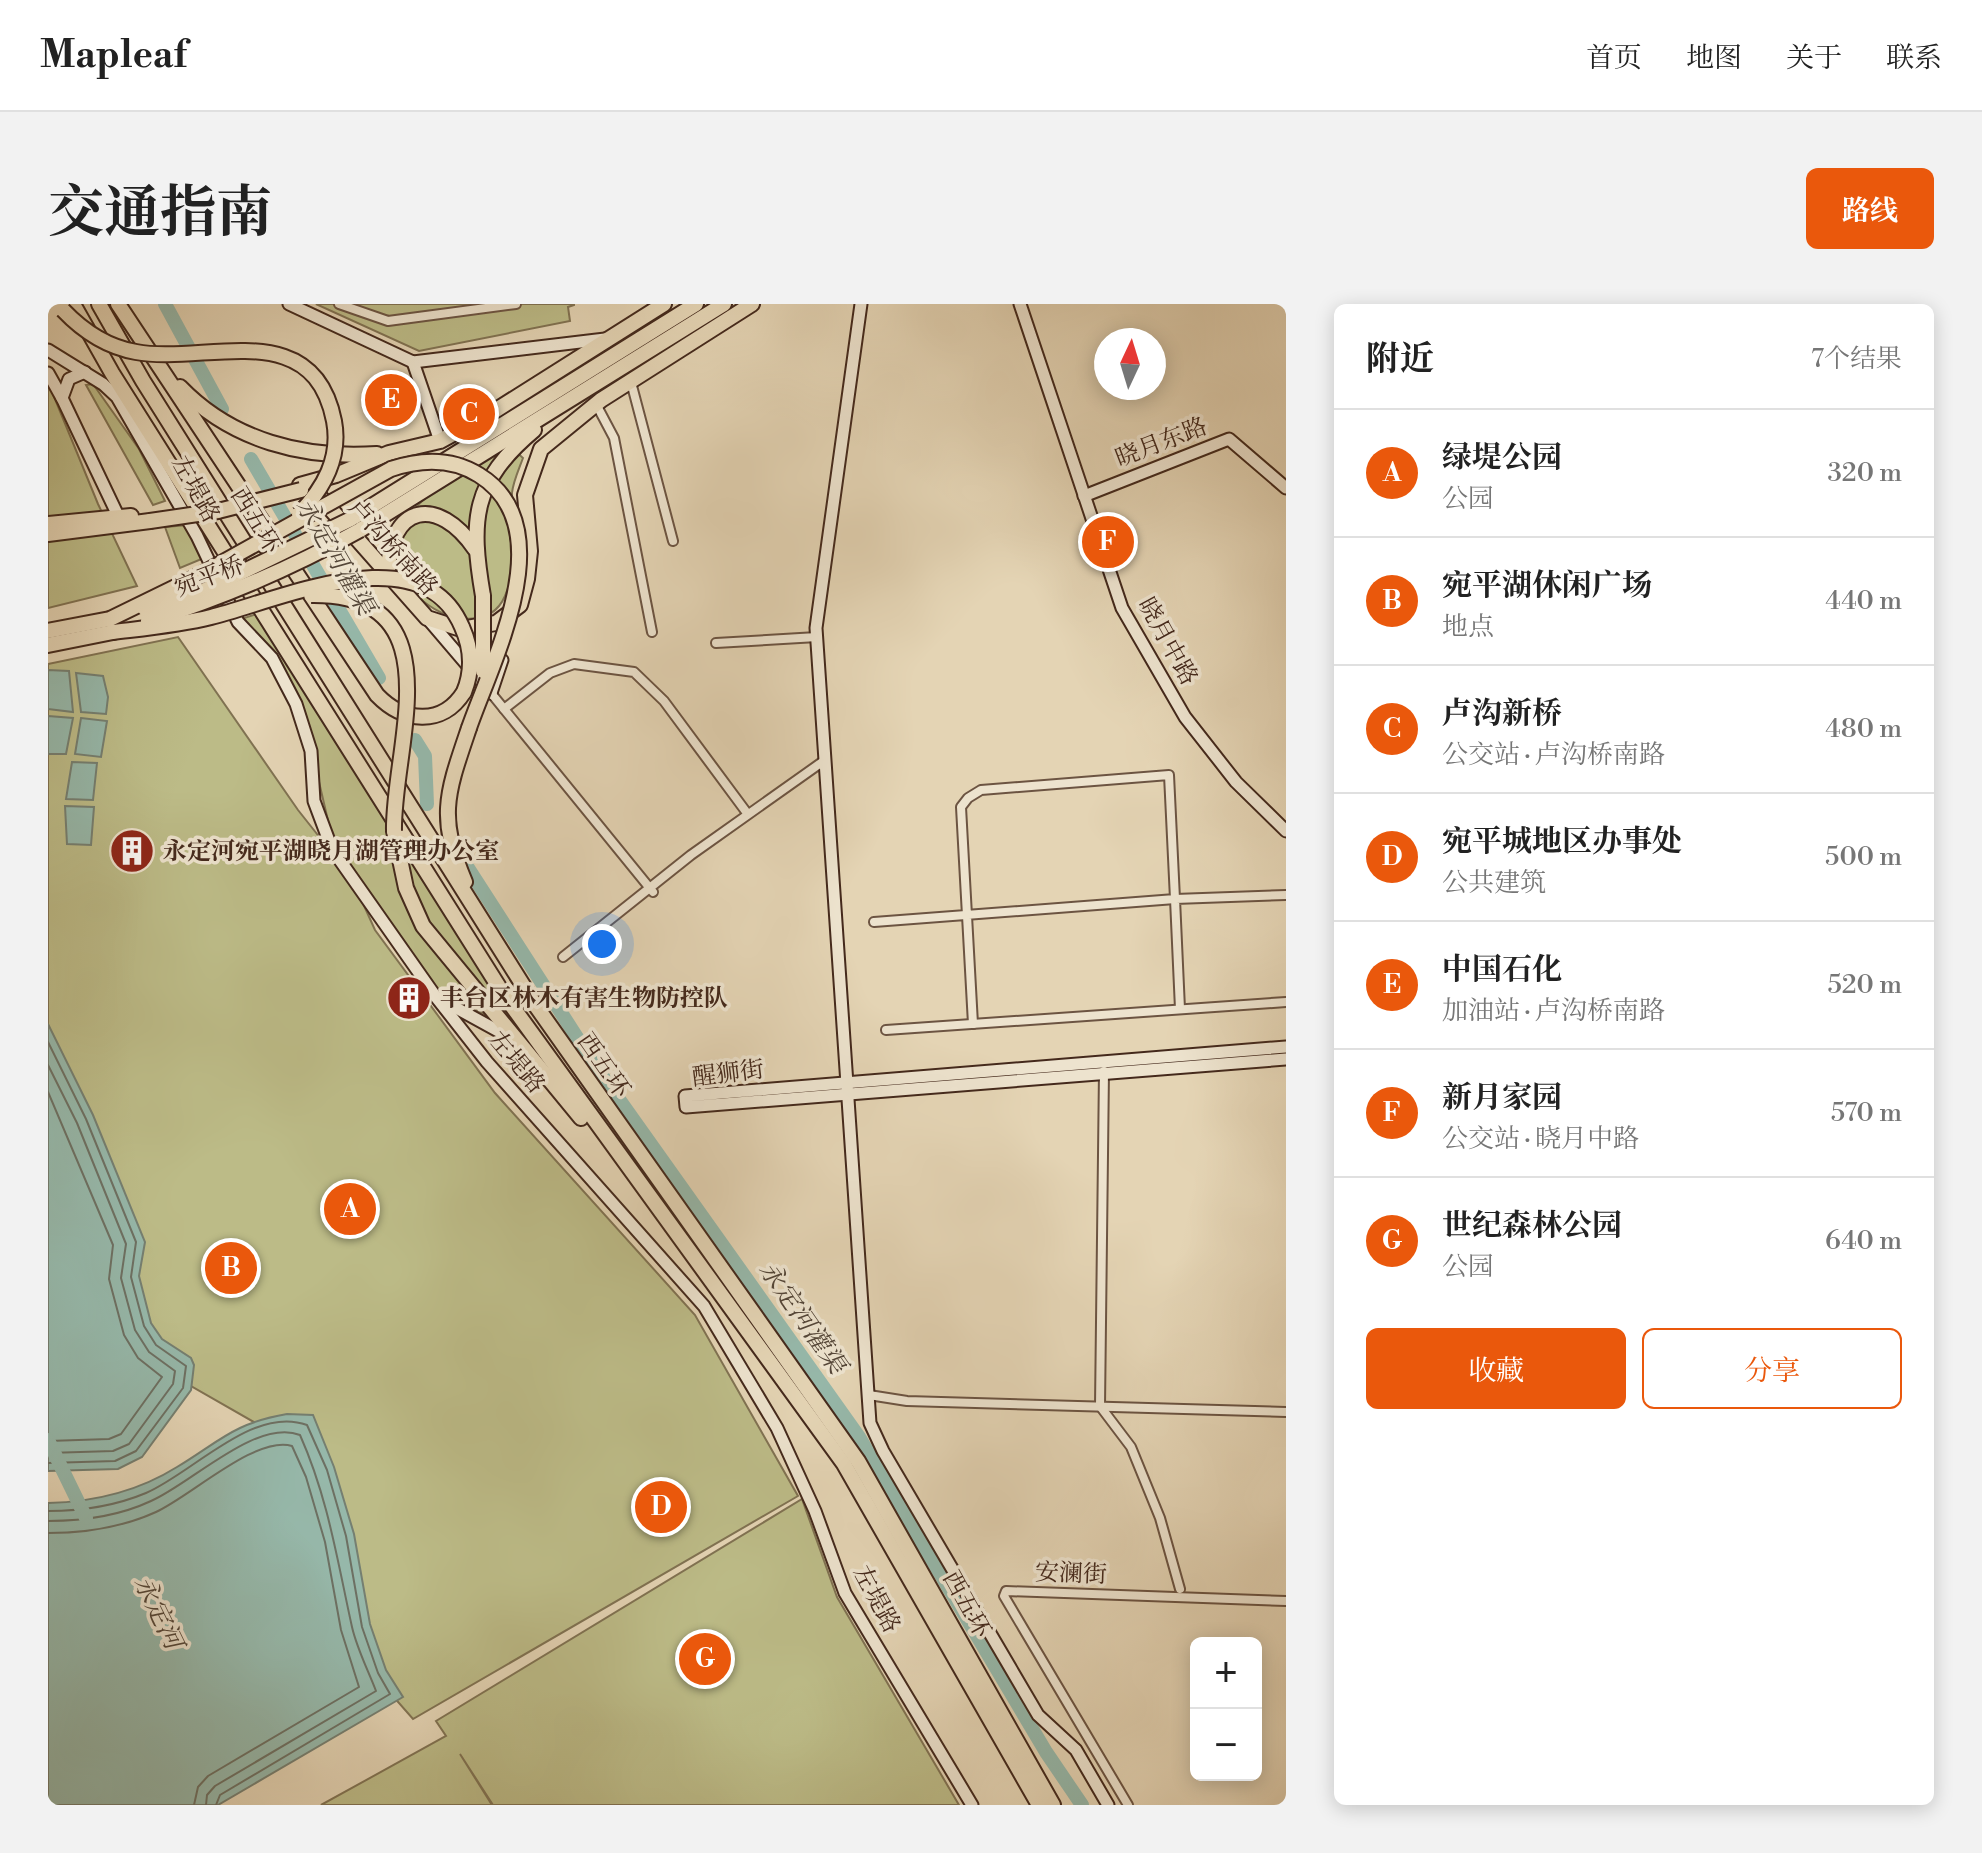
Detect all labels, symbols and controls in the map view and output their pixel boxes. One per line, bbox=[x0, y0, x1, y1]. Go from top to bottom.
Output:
text: Mapleaf bbox=[40, 32, 187, 79]
text: 首页 bbox=[1586, 41, 1642, 76]
text: 地图 bbox=[1686, 41, 1742, 76]
text: 关于 bbox=[1786, 41, 1842, 76]
text: 联系 bbox=[1886, 41, 1942, 76]
button: 路线 bbox=[1806, 168, 1934, 249]
text: 交通指南 bbox=[48, 179, 272, 249]
north arrow bbox=[1094, 328, 1166, 400]
text: 附近 bbox=[1366, 339, 1434, 381]
text: 7个结果 bbox=[1811, 343, 1902, 375]
pin: E bbox=[365, 370, 417, 430]
pin: C bbox=[443, 384, 495, 444]
street label: 晓月东路 bbox=[1111, 412, 1212, 474]
text: 绿堤公园 bbox=[1442, 439, 1562, 477]
street label: 左堤路 bbox=[165, 451, 226, 528]
text: A bbox=[1383, 457, 1401, 489]
text: 320 m bbox=[1827, 457, 1902, 489]
street label: 西五环 bbox=[223, 482, 287, 559]
text: 公园 bbox=[1442, 483, 1494, 515]
water label: 永定河灌渠 bbox=[289, 492, 383, 623]
street label: 卢沟桥南路 bbox=[341, 493, 444, 602]
pin: F bbox=[1082, 512, 1134, 572]
street label: 宛平桥 bbox=[170, 550, 248, 604]
text: 宛平湖休闲广场 bbox=[1442, 567, 1652, 605]
text: B bbox=[1382, 585, 1402, 617]
text: 440 m bbox=[1825, 585, 1902, 617]
street label: 晓月中路 bbox=[1131, 592, 1204, 691]
text: 地点 bbox=[1442, 611, 1494, 643]
text: 卢沟新桥 bbox=[1442, 695, 1562, 733]
text: C bbox=[1383, 713, 1401, 745]
text: 480 m bbox=[1825, 713, 1902, 745]
text: 公交站 · 卢沟桥南路 bbox=[1442, 739, 1665, 771]
text: 宛平城地区办事处 bbox=[1442, 823, 1682, 861]
building icon: 永定河宛平湖晓月湖管理办公室 bbox=[108, 827, 156, 875]
place label: 永定河宛平湖晓月湖管理办公室 bbox=[163, 837, 499, 867]
text: D bbox=[1382, 841, 1402, 873]
text: 500 m bbox=[1825, 841, 1902, 873]
text: 公共建筑 bbox=[1442, 867, 1546, 899]
your location bbox=[582, 924, 622, 964]
text: 中国石化 bbox=[1442, 951, 1562, 989]
text: E bbox=[1383, 969, 1401, 1001]
text: 520 m bbox=[1827, 969, 1902, 1001]
building icon: 丰台区林木有害生物防控队 bbox=[385, 974, 433, 1022]
place label: 丰台区林木有害生物防控队 bbox=[440, 984, 728, 1014]
text: 加油站 · 卢沟桥南路 bbox=[1442, 995, 1665, 1027]
street label: 左堤路 bbox=[482, 1025, 551, 1100]
street label: 西五环 bbox=[570, 1027, 636, 1104]
street label: 醒狮街 bbox=[691, 1055, 766, 1093]
text: 新月家园 bbox=[1442, 1079, 1562, 1117]
text: F bbox=[1383, 1097, 1401, 1129]
text: 570 m bbox=[1831, 1097, 1902, 1129]
text: 公交站 · 晓月中路 bbox=[1442, 1123, 1639, 1155]
pin: A bbox=[324, 1179, 376, 1239]
text: 世纪森林公园 bbox=[1442, 1207, 1622, 1245]
text: G bbox=[1382, 1225, 1402, 1257]
text: 640 m bbox=[1825, 1225, 1902, 1257]
pin: B bbox=[205, 1238, 257, 1298]
text: 公园 bbox=[1442, 1251, 1494, 1283]
water label: 永定河灌渠 bbox=[752, 1255, 854, 1382]
button: 收藏 bbox=[1366, 1328, 1626, 1409]
button: 分享 bbox=[1642, 1328, 1902, 1409]
pin: D bbox=[635, 1477, 687, 1537]
street label: 安澜街 bbox=[1034, 1558, 1107, 1590]
street label: 左堤路 bbox=[846, 1561, 906, 1638]
street label: 西五环 bbox=[936, 1566, 997, 1643]
water label: 永定河 bbox=[127, 1570, 191, 1658]
pin: G bbox=[679, 1629, 731, 1689]
map controls bbox=[1190, 1637, 1262, 1781]
button: + bbox=[1190, 1637, 1262, 1709]
button: − bbox=[1190, 1709, 1262, 1781]

